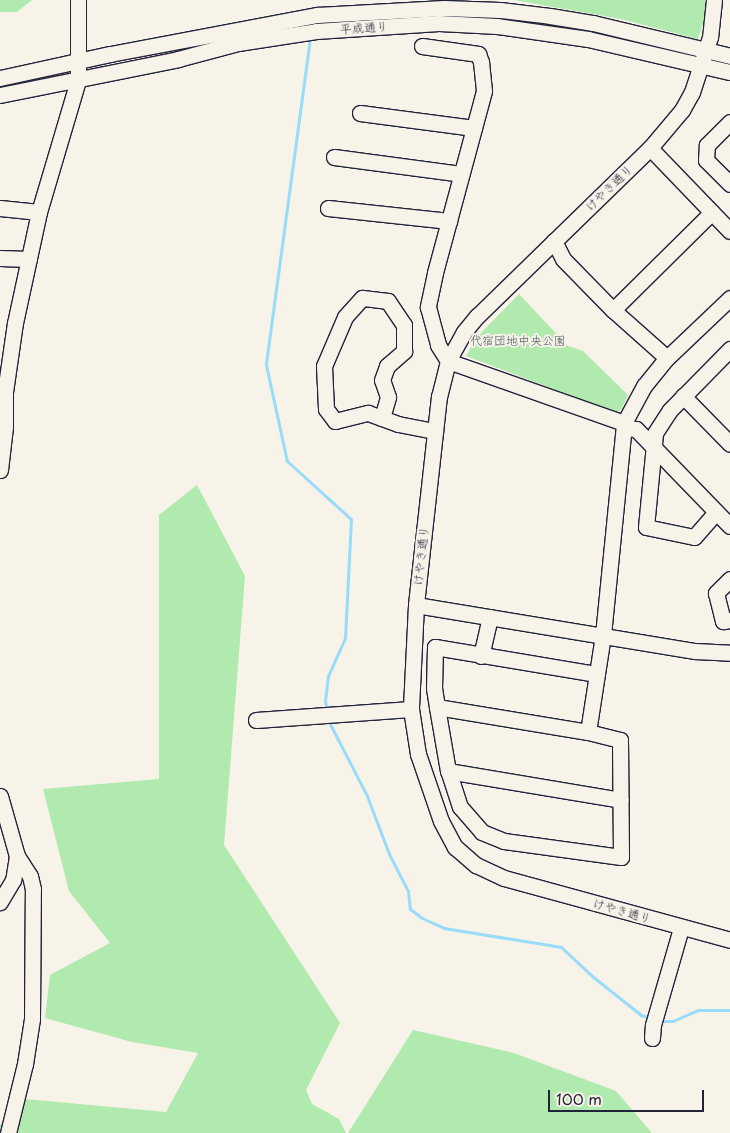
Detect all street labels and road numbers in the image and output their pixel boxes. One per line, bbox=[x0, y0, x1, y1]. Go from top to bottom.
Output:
street label: 平成通り bbox=[340, 19, 388, 37]
street label: けやき通り bbox=[582, 162, 636, 214]
street label: けやき通り bbox=[411, 525, 431, 587]
street label: けやき通り bbox=[591, 896, 653, 926]

